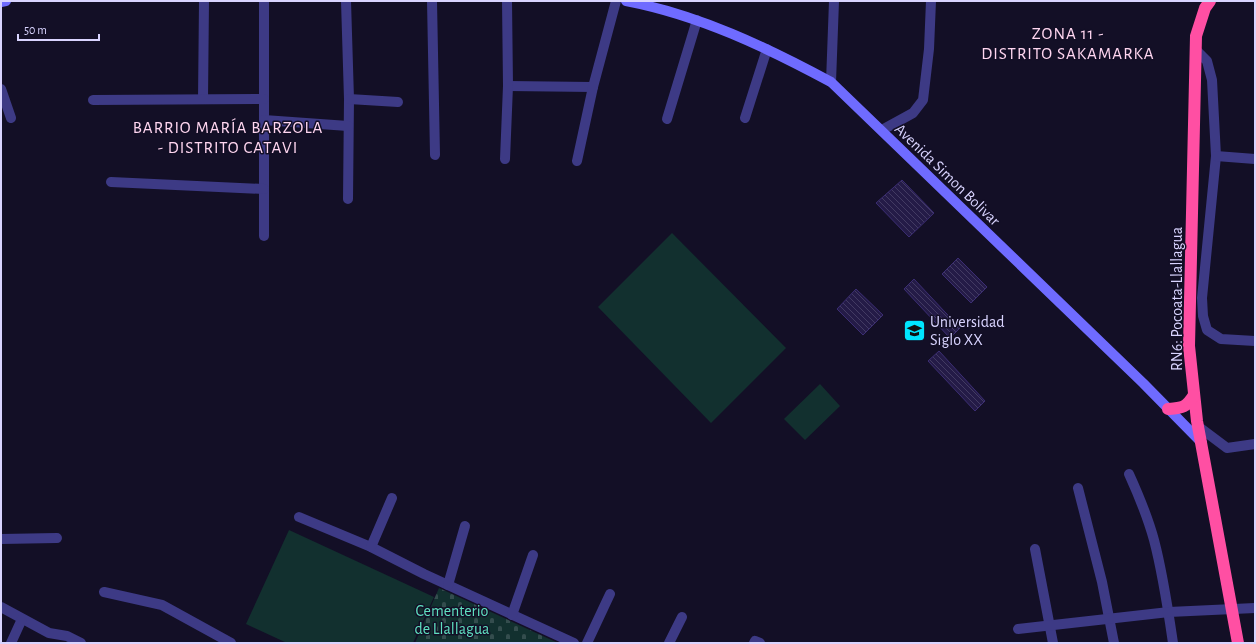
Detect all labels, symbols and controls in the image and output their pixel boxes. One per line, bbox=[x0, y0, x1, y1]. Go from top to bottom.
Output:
scale bar bbox=[18, 16, 99, 42]
text: 50 m bbox=[24, 24, 47, 36]
district label: ZONA 11 - DISTRITO SAKAMARKA bbox=[981, 25, 1155, 62]
district label: BARRIO MARÍA BARZOLA - DISTRITO CATAVI bbox=[133, 118, 323, 156]
street label: Avenida Simon Bolivar bbox=[892, 121, 1004, 229]
street label: RN6: Pocoata-Llallagua bbox=[1169, 227, 1185, 371]
place label: Universidad Siglo XX bbox=[930, 314, 1005, 348]
school or university icon: Universidad Siglo XX bbox=[901, 317, 927, 343]
park label: Cementerio de Llallagua bbox=[415, 603, 489, 637]

